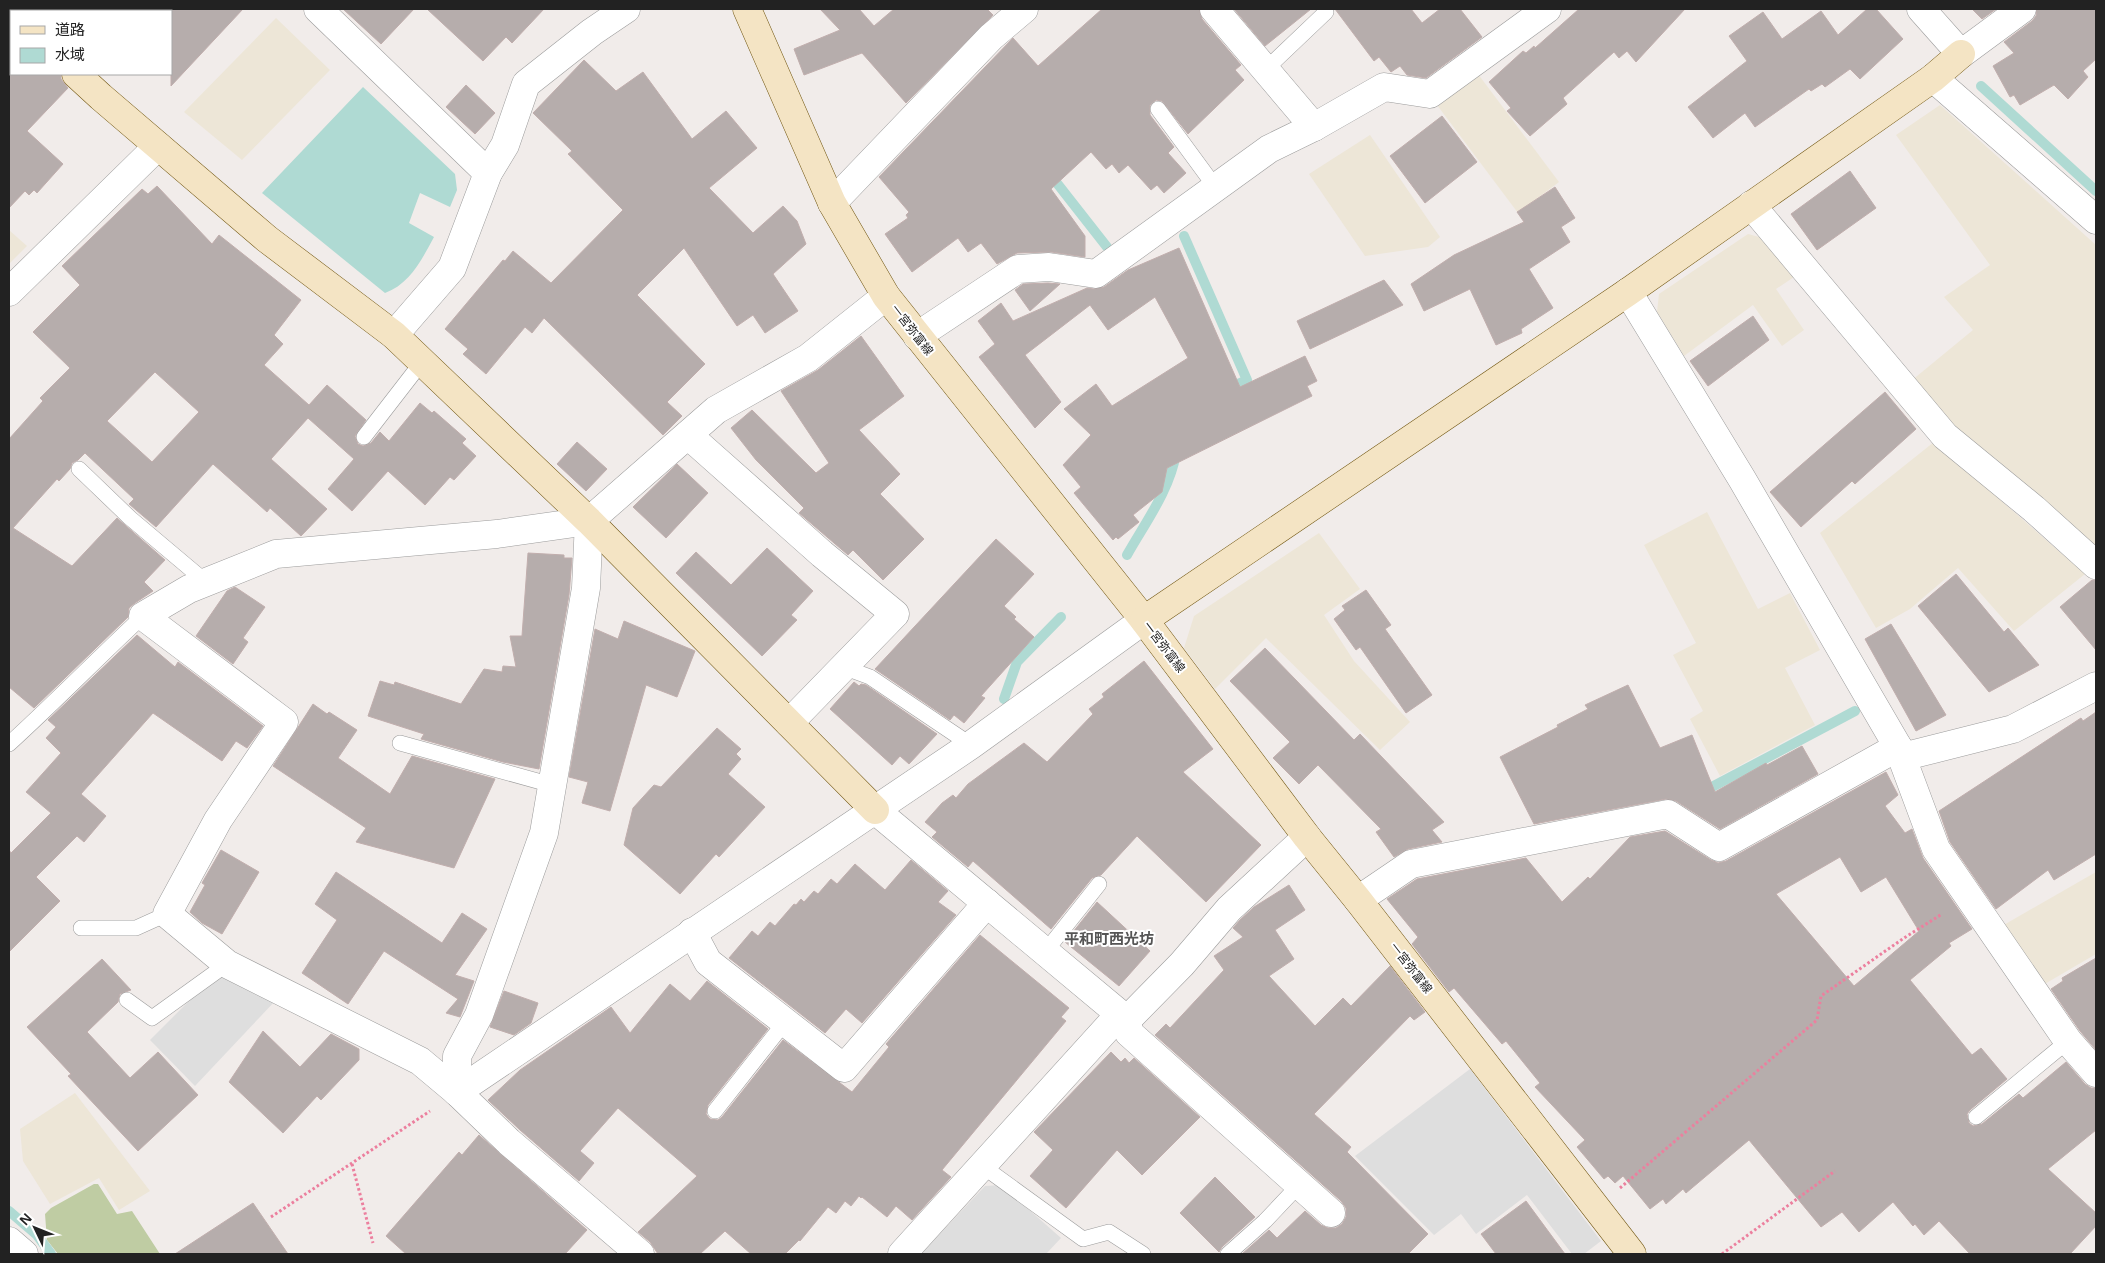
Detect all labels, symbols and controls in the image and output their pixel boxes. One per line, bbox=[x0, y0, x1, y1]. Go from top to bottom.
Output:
legend bbox=[10, 10, 172, 75]
text: 道路 bbox=[55, 21, 85, 38]
text: 水域 bbox=[55, 46, 85, 63]
street label: 一宮弥富線 bbox=[888, 302, 936, 358]
street label: 一宮弥富線 bbox=[1140, 619, 1188, 675]
district label: 平和町西光坊 bbox=[1064, 930, 1154, 947]
street label: 一宮弥富線 bbox=[1387, 940, 1435, 996]
north arrow bbox=[10, 1203, 60, 1253]
text: N bbox=[16, 1210, 35, 1228]

